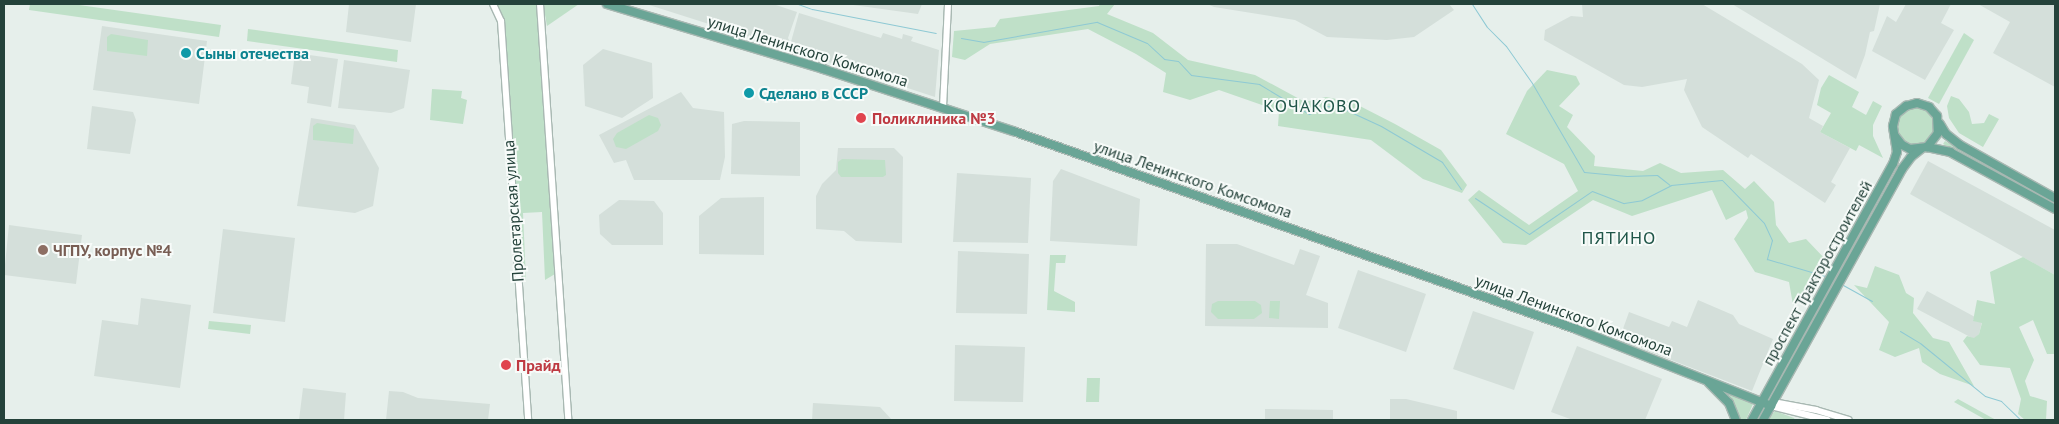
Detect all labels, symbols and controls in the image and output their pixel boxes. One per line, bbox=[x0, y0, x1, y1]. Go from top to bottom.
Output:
street label: улица Ленинского Комсомола bbox=[705, 11, 911, 91]
place label: Сыны отечества bbox=[196, 43, 309, 63]
marker: Сыны отечества bbox=[180, 47, 192, 59]
place label: Сделано в СССР bbox=[759, 83, 868, 103]
marker: Сделано в СССР bbox=[743, 87, 755, 99]
district label: КОЧАКОВО bbox=[1262, 95, 1362, 117]
place label: Поликлиника №3 bbox=[872, 108, 996, 128]
marker: Поликлиника №3 bbox=[854, 111, 868, 125]
street label: улица Ленинского Комсомола bbox=[1091, 136, 1295, 222]
street label: Пролетарская улица bbox=[498, 139, 528, 283]
street label: проспект Тракторостроителей bbox=[1758, 177, 1876, 369]
district label: ПЯТИНО bbox=[1581, 227, 1657, 249]
place label: ЧГПУ, корпус №4 bbox=[53, 240, 173, 260]
marker: ЧГПУ, корпус №4 bbox=[37, 244, 49, 256]
street label: улица Ленинского Комсомола bbox=[1473, 270, 1675, 360]
place label: Прайд bbox=[516, 355, 561, 375]
marker: Прайд bbox=[500, 359, 512, 371]

